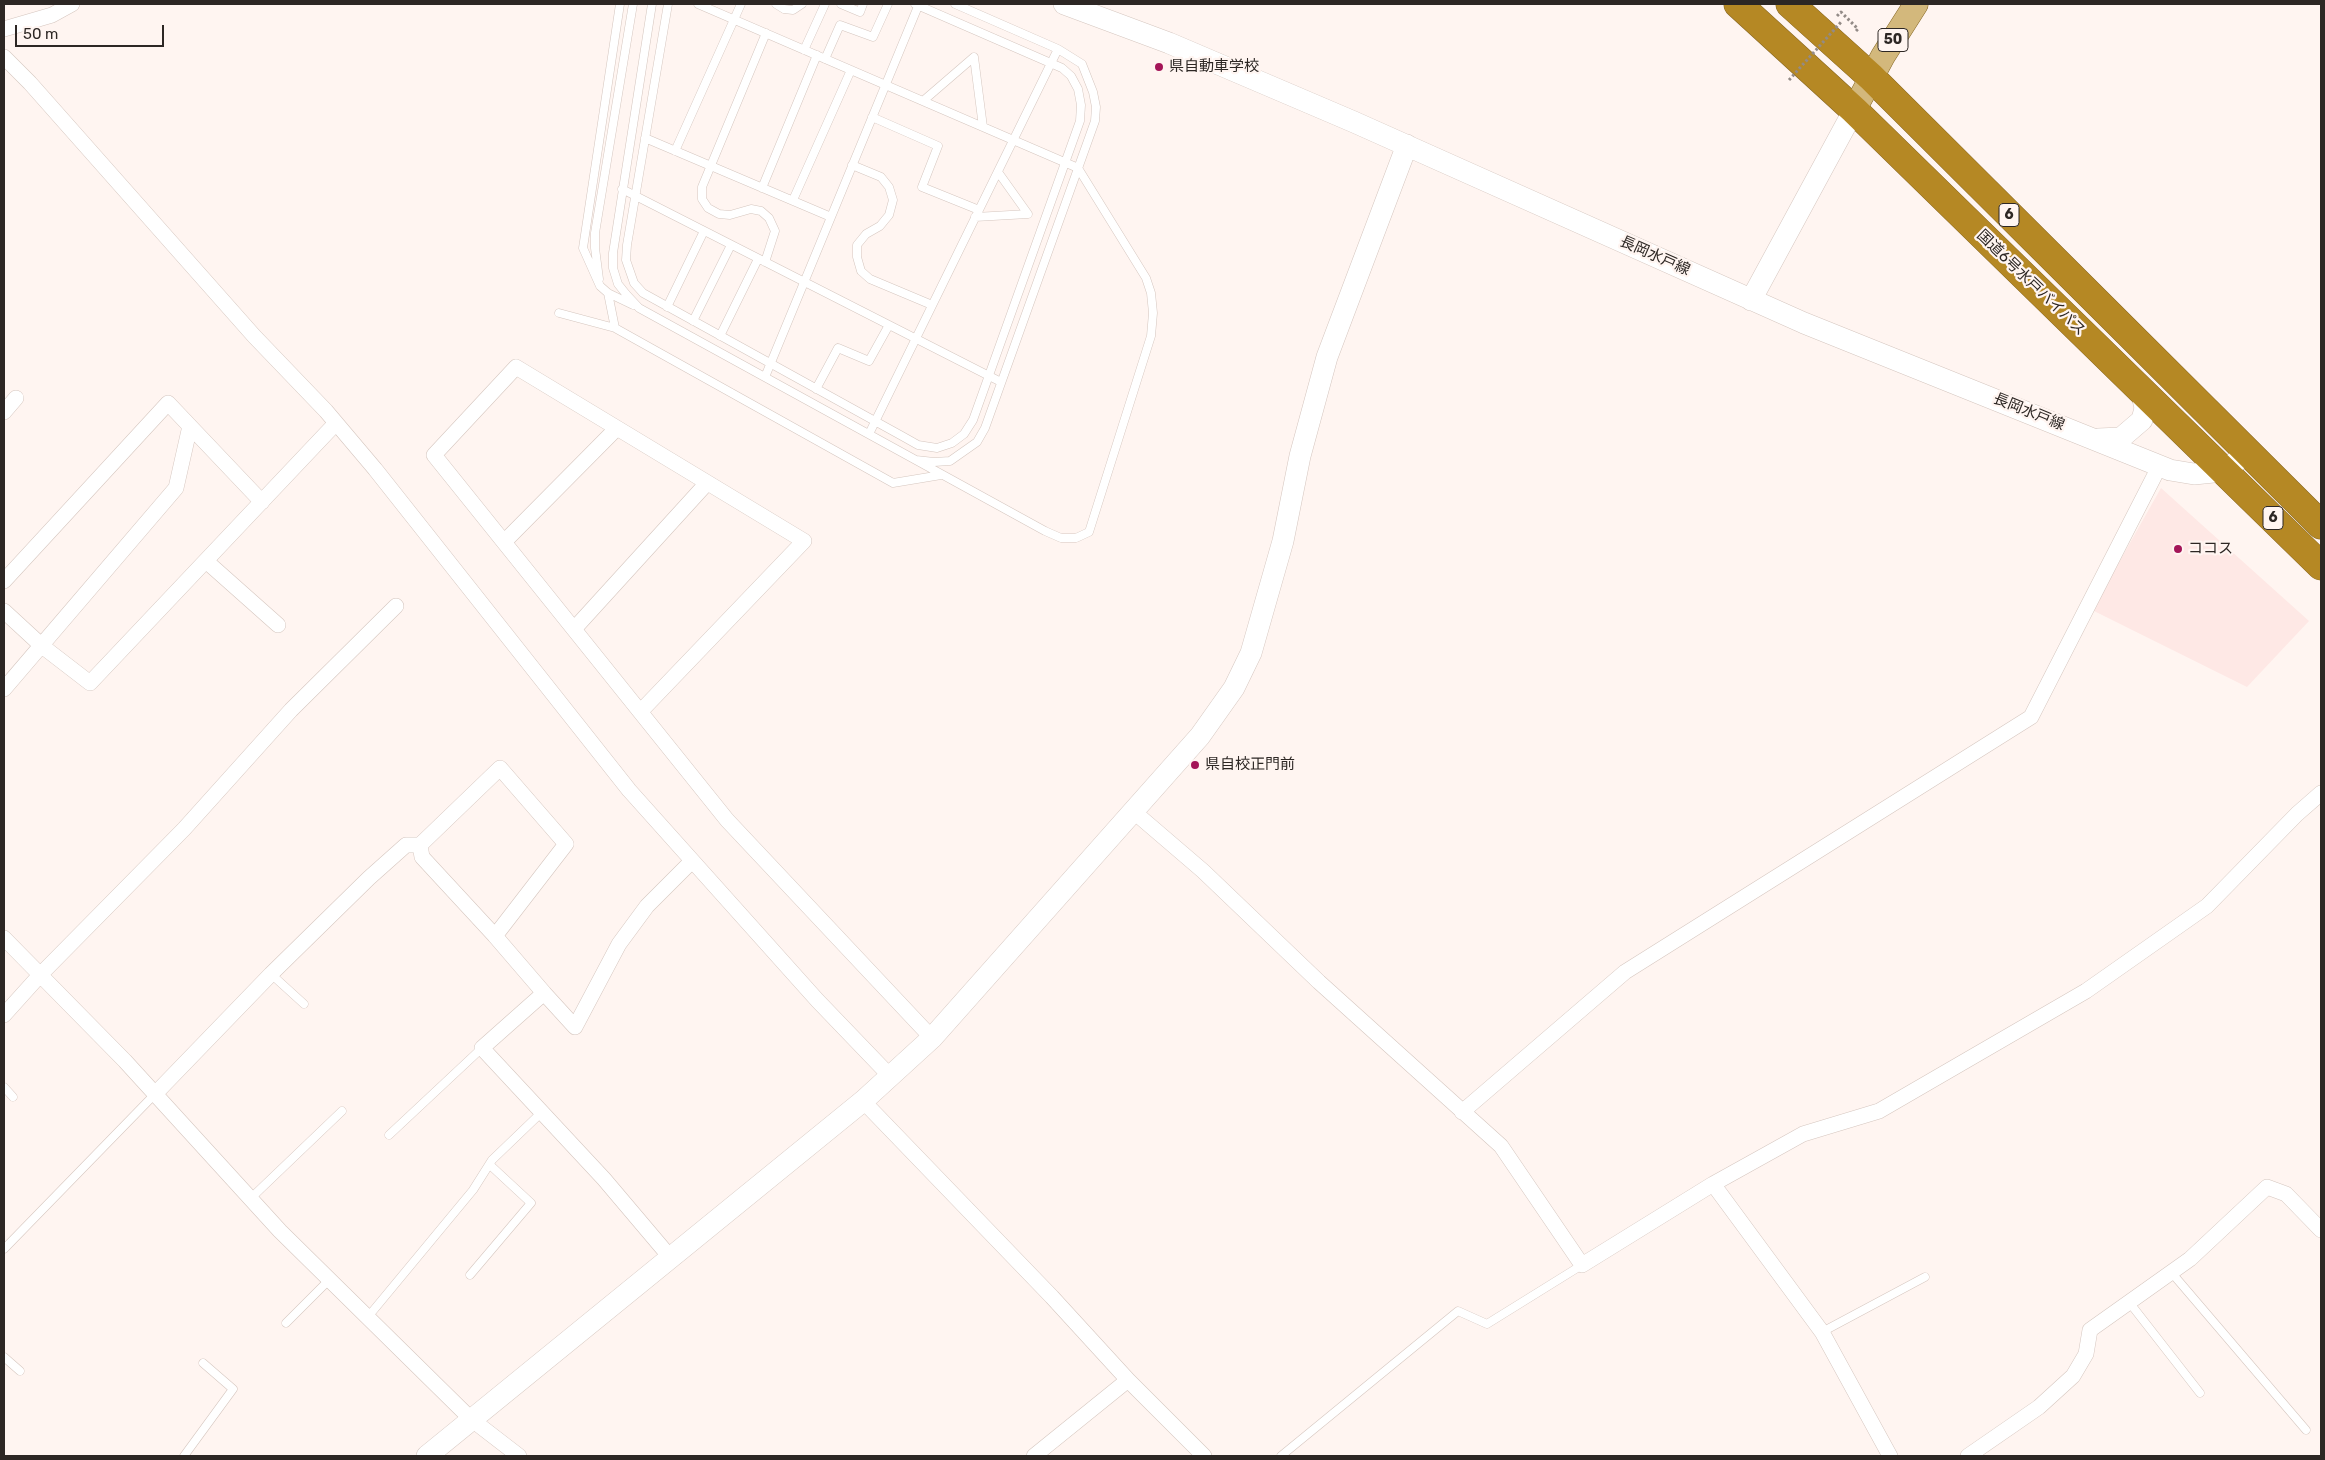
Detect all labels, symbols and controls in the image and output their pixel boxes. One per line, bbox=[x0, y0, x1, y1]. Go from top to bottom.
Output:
scale bar bbox=[18, 15, 166, 47]
text: 50 m bbox=[23, 25, 58, 43]
road number: 50 bbox=[1878, 28, 1908, 52]
place label: 県自動車学校 bbox=[1169, 58, 1259, 76]
marker: 県自動車学校 bbox=[1153, 61, 1165, 73]
road number: 6 bbox=[1999, 204, 2019, 226]
street label: 国道6号水戸バイパス bbox=[1973, 226, 2089, 340]
street label: 長岡水戸線 bbox=[1617, 233, 1693, 279]
street label: 長岡水戸線 bbox=[1991, 390, 2067, 434]
road number: 6 bbox=[2263, 506, 2283, 530]
place label: ココス bbox=[2188, 540, 2233, 558]
marker: ココス bbox=[2172, 543, 2184, 555]
place label: 県自校正門前 bbox=[1205, 756, 1295, 774]
marker: 県自校正門前 bbox=[1189, 759, 1201, 771]

